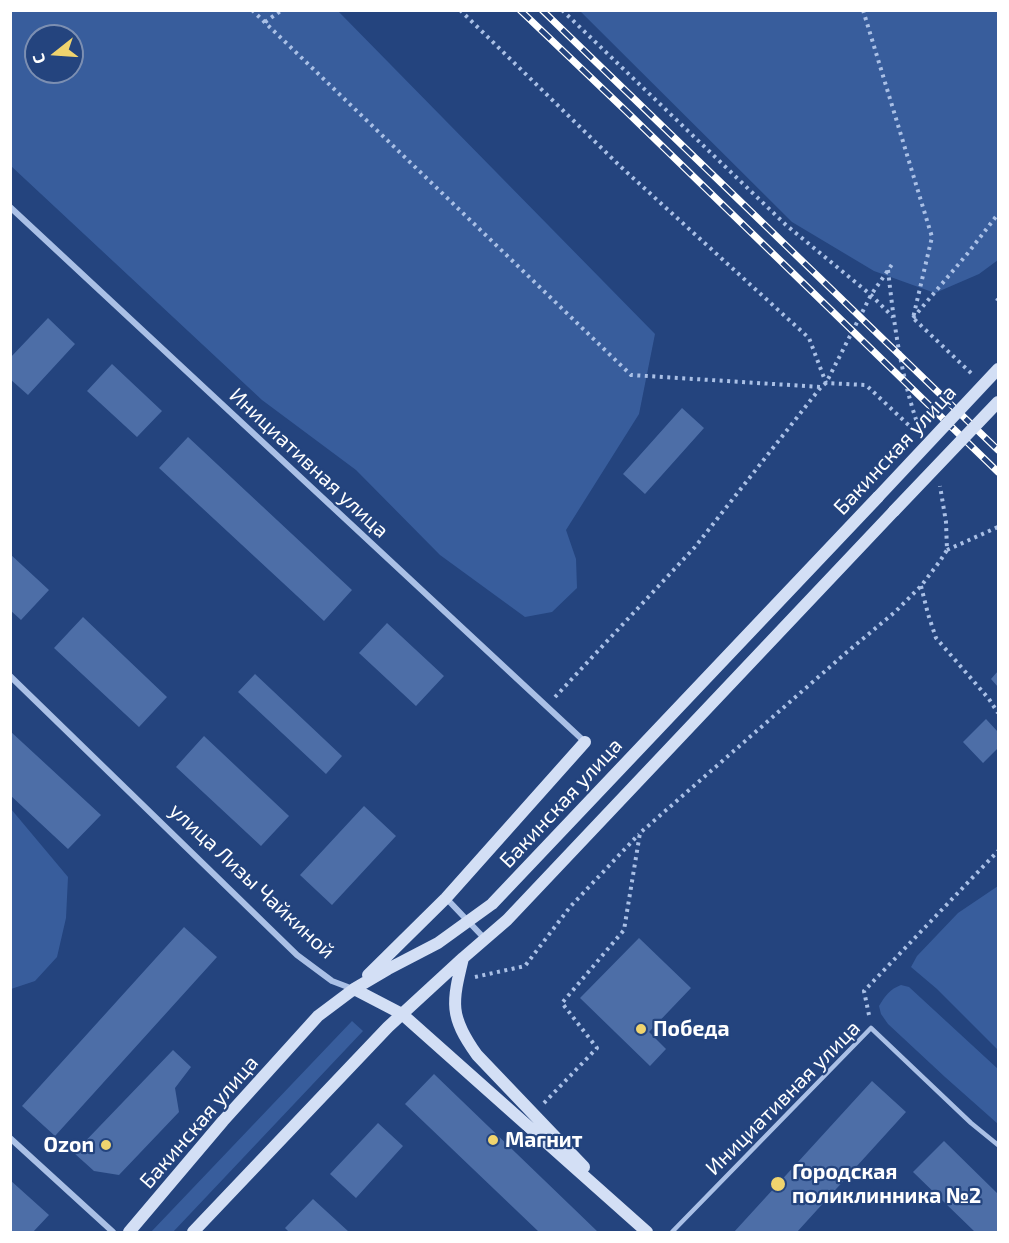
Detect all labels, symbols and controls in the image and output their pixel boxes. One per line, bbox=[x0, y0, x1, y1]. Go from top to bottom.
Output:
north arrow bbox=[24, 24, 84, 84]
text: С bbox=[28, 52, 49, 66]
street label: Бакинская улица bbox=[829, 380, 961, 520]
street label: Инициативная улица bbox=[224, 383, 394, 543]
street label: Бакинская улица bbox=[495, 733, 627, 873]
street label: улица Лизы Чайкиной bbox=[164, 798, 340, 964]
street label: Инициативная улица bbox=[700, 1015, 866, 1181]
place label: Победа bbox=[653, 1016, 729, 1042]
marker: Победа bbox=[634, 1022, 648, 1036]
street label: Бакинская улица bbox=[134, 1050, 264, 1194]
place label: Магнит bbox=[505, 1127, 582, 1153]
place label: Ozon bbox=[44, 1132, 94, 1158]
marker: Магнит bbox=[486, 1133, 500, 1147]
marker: Ozon bbox=[99, 1138, 113, 1152]
place label: Городская поликлинника №2 bbox=[792, 1159, 981, 1209]
marker: Городская поликлинника №2 bbox=[769, 1175, 787, 1193]

